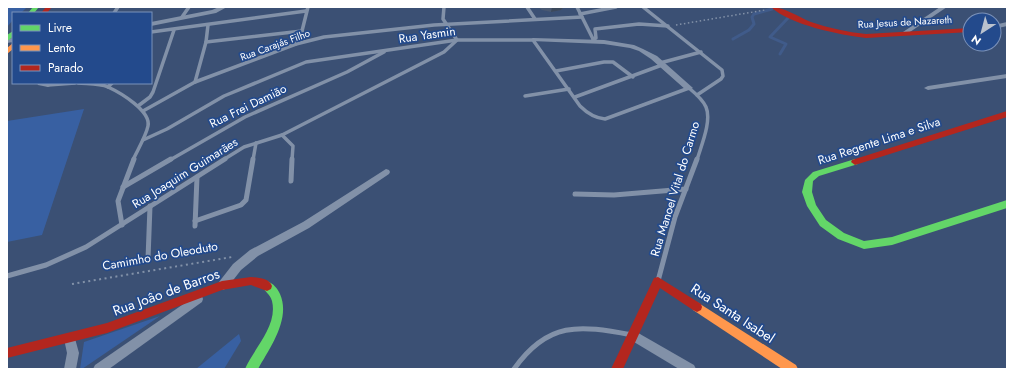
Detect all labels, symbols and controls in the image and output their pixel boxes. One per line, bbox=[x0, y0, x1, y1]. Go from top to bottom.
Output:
legend bbox=[12, 12, 152, 84]
street label: Rua Jesus de Nazareth bbox=[857, 12, 953, 32]
north arrow bbox=[962, 12, 1002, 52]
text: Livre bbox=[48, 19, 72, 37]
street label: Rua Yasmin bbox=[397, 22, 457, 48]
street label: Rua Carajás Filho bbox=[238, 25, 313, 65]
text: N bbox=[968, 31, 984, 49]
text: Lento bbox=[48, 39, 76, 57]
text: Parado bbox=[48, 59, 84, 77]
street label: Rua Frei Damião bbox=[206, 79, 290, 132]
street label: Rua Regente Lima e Silva bbox=[815, 113, 943, 169]
street label: Rua Manoel Vital do Carmo bbox=[646, 119, 704, 259]
street label: Rua Joaquim Guimarães bbox=[129, 133, 241, 213]
street label: Camimho do Oleoduto bbox=[101, 237, 220, 275]
street label: Rua Joâo de Barros bbox=[110, 263, 223, 321]
street label: Rua Santa Isabel bbox=[687, 278, 779, 348]

